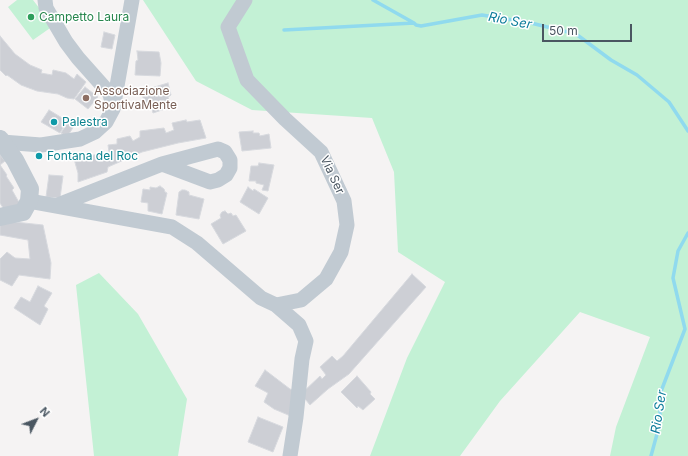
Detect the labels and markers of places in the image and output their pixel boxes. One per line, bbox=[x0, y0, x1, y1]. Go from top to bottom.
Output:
place label: Campetto Laura bbox=[39, 10, 129, 24]
marker: Campetto Laura bbox=[26, 12, 36, 22]
place label: Associazione SportivaMente bbox=[94, 84, 177, 112]
marker: Associazione SportivaMente bbox=[81, 93, 91, 103]
place label: Palestra bbox=[62, 115, 108, 129]
marker: Palestra bbox=[49, 117, 59, 127]
place label: Fontana del Roc bbox=[47, 149, 138, 163]
marker: Fontana del Roc bbox=[34, 151, 44, 161]

